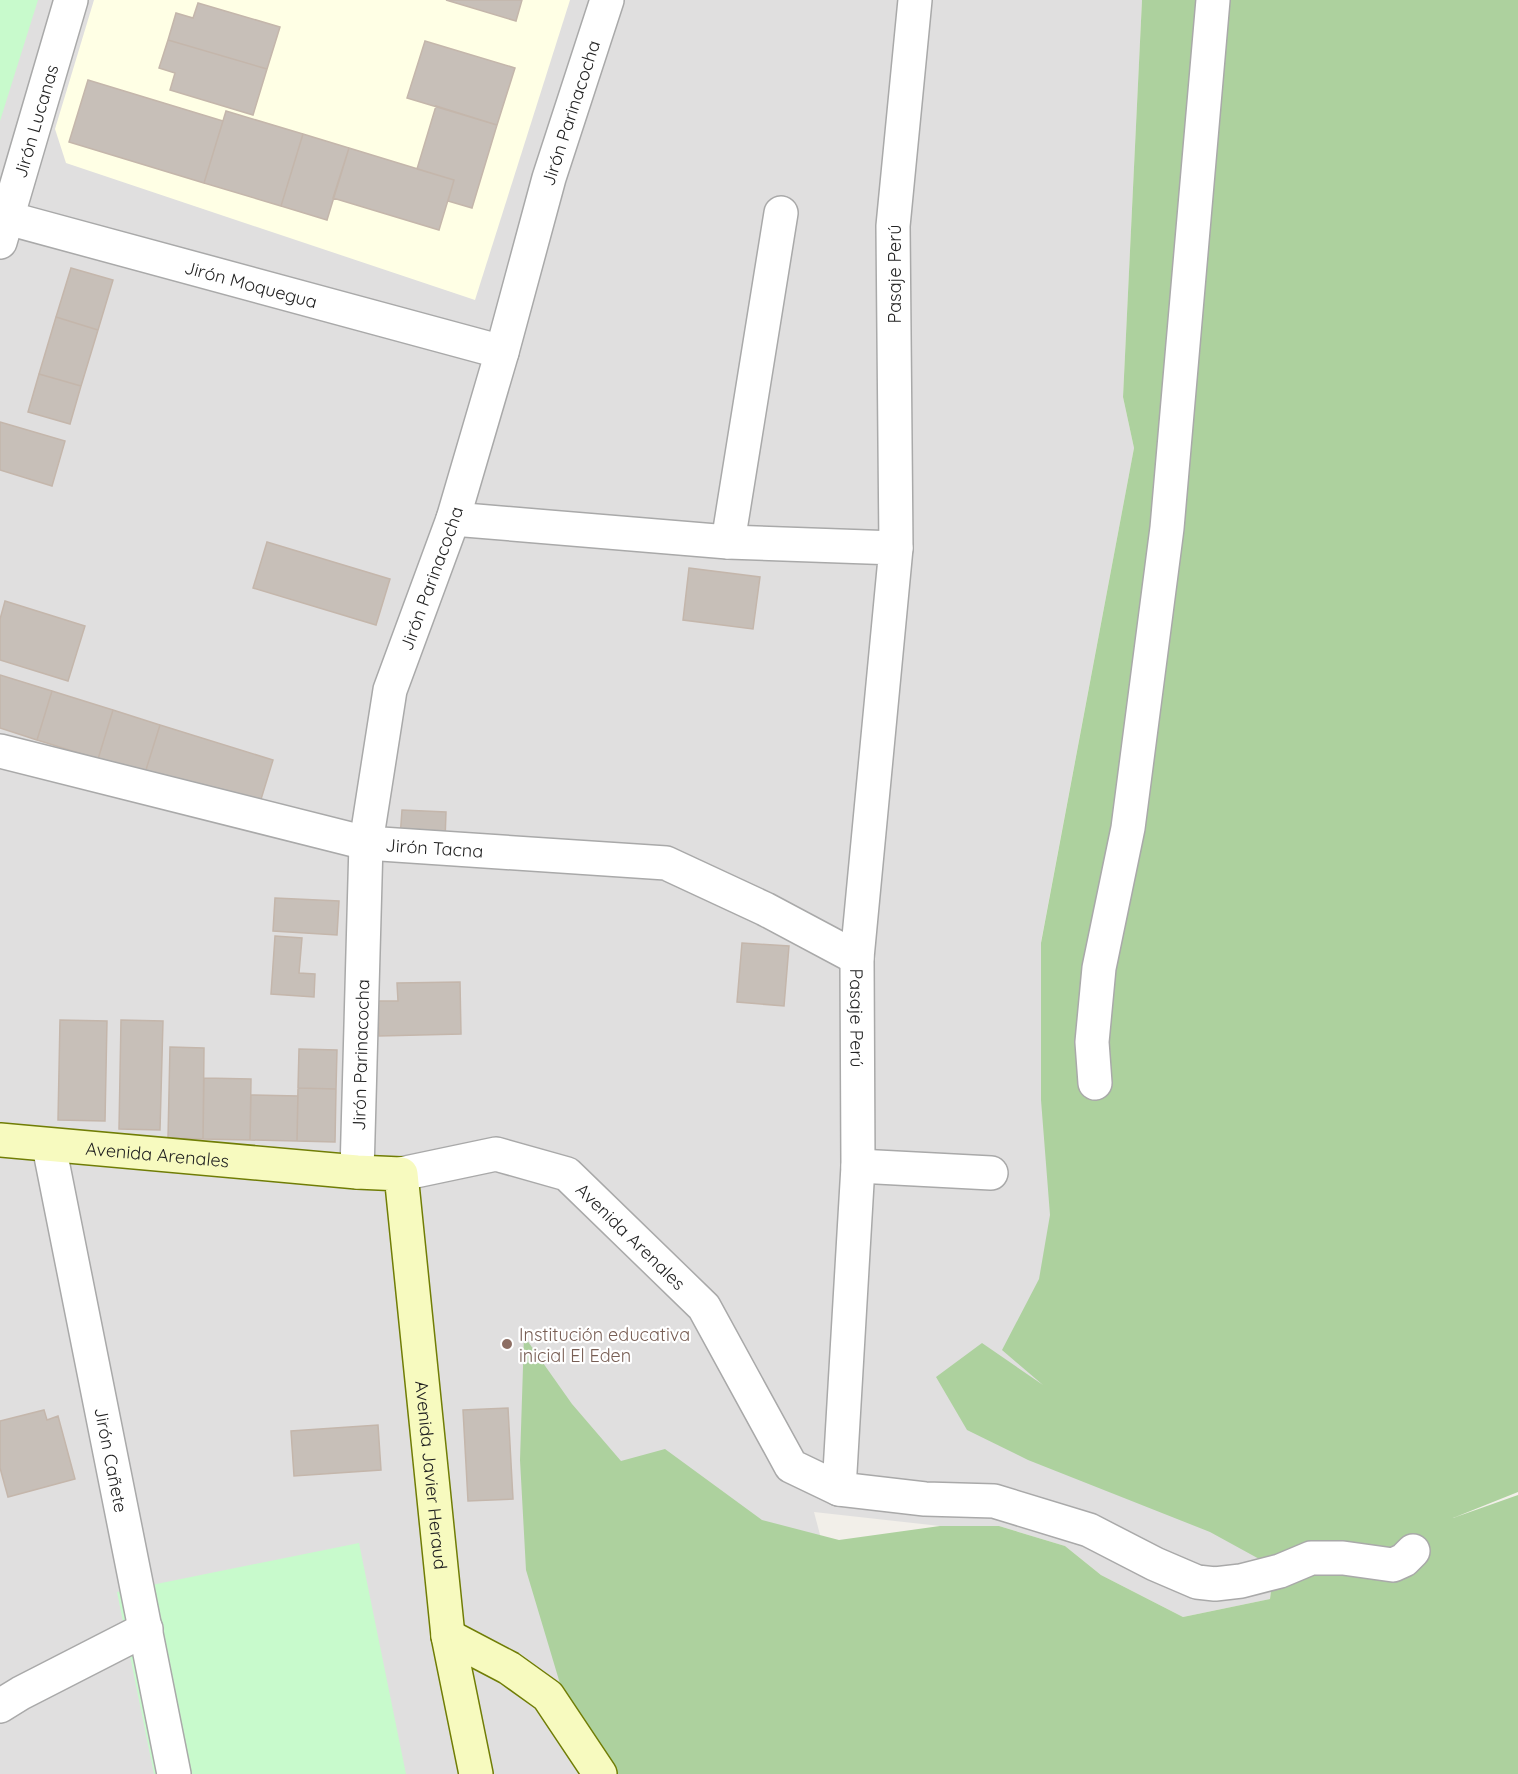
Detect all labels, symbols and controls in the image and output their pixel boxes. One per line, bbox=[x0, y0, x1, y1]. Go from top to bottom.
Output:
street label: Jirón Parinacocha bbox=[536, 37, 605, 188]
street label: Jirón Lucanas bbox=[8, 62, 63, 181]
street label: Pasaje Perú bbox=[883, 225, 906, 323]
street label: Jirón Moquegua bbox=[182, 255, 320, 313]
street label: Jirón Parinacocha bbox=[394, 504, 468, 653]
street label: Jirón Tacna bbox=[385, 833, 484, 862]
street label: Pasaje Perú bbox=[846, 969, 869, 1068]
street label: Jirón Parinacocha bbox=[347, 979, 374, 1131]
street label: Avenida Arenales bbox=[85, 1136, 230, 1172]
street label: Avenida Arenales bbox=[571, 1178, 691, 1295]
place label: Institución educativa inicial El Eden bbox=[519, 1323, 690, 1367]
marker: Institución educativa inicial El Eden bbox=[500, 1337, 514, 1351]
street label: Avenida Javier Heraud bbox=[411, 1379, 453, 1571]
street label: Jirón Cañete bbox=[90, 1405, 133, 1514]

